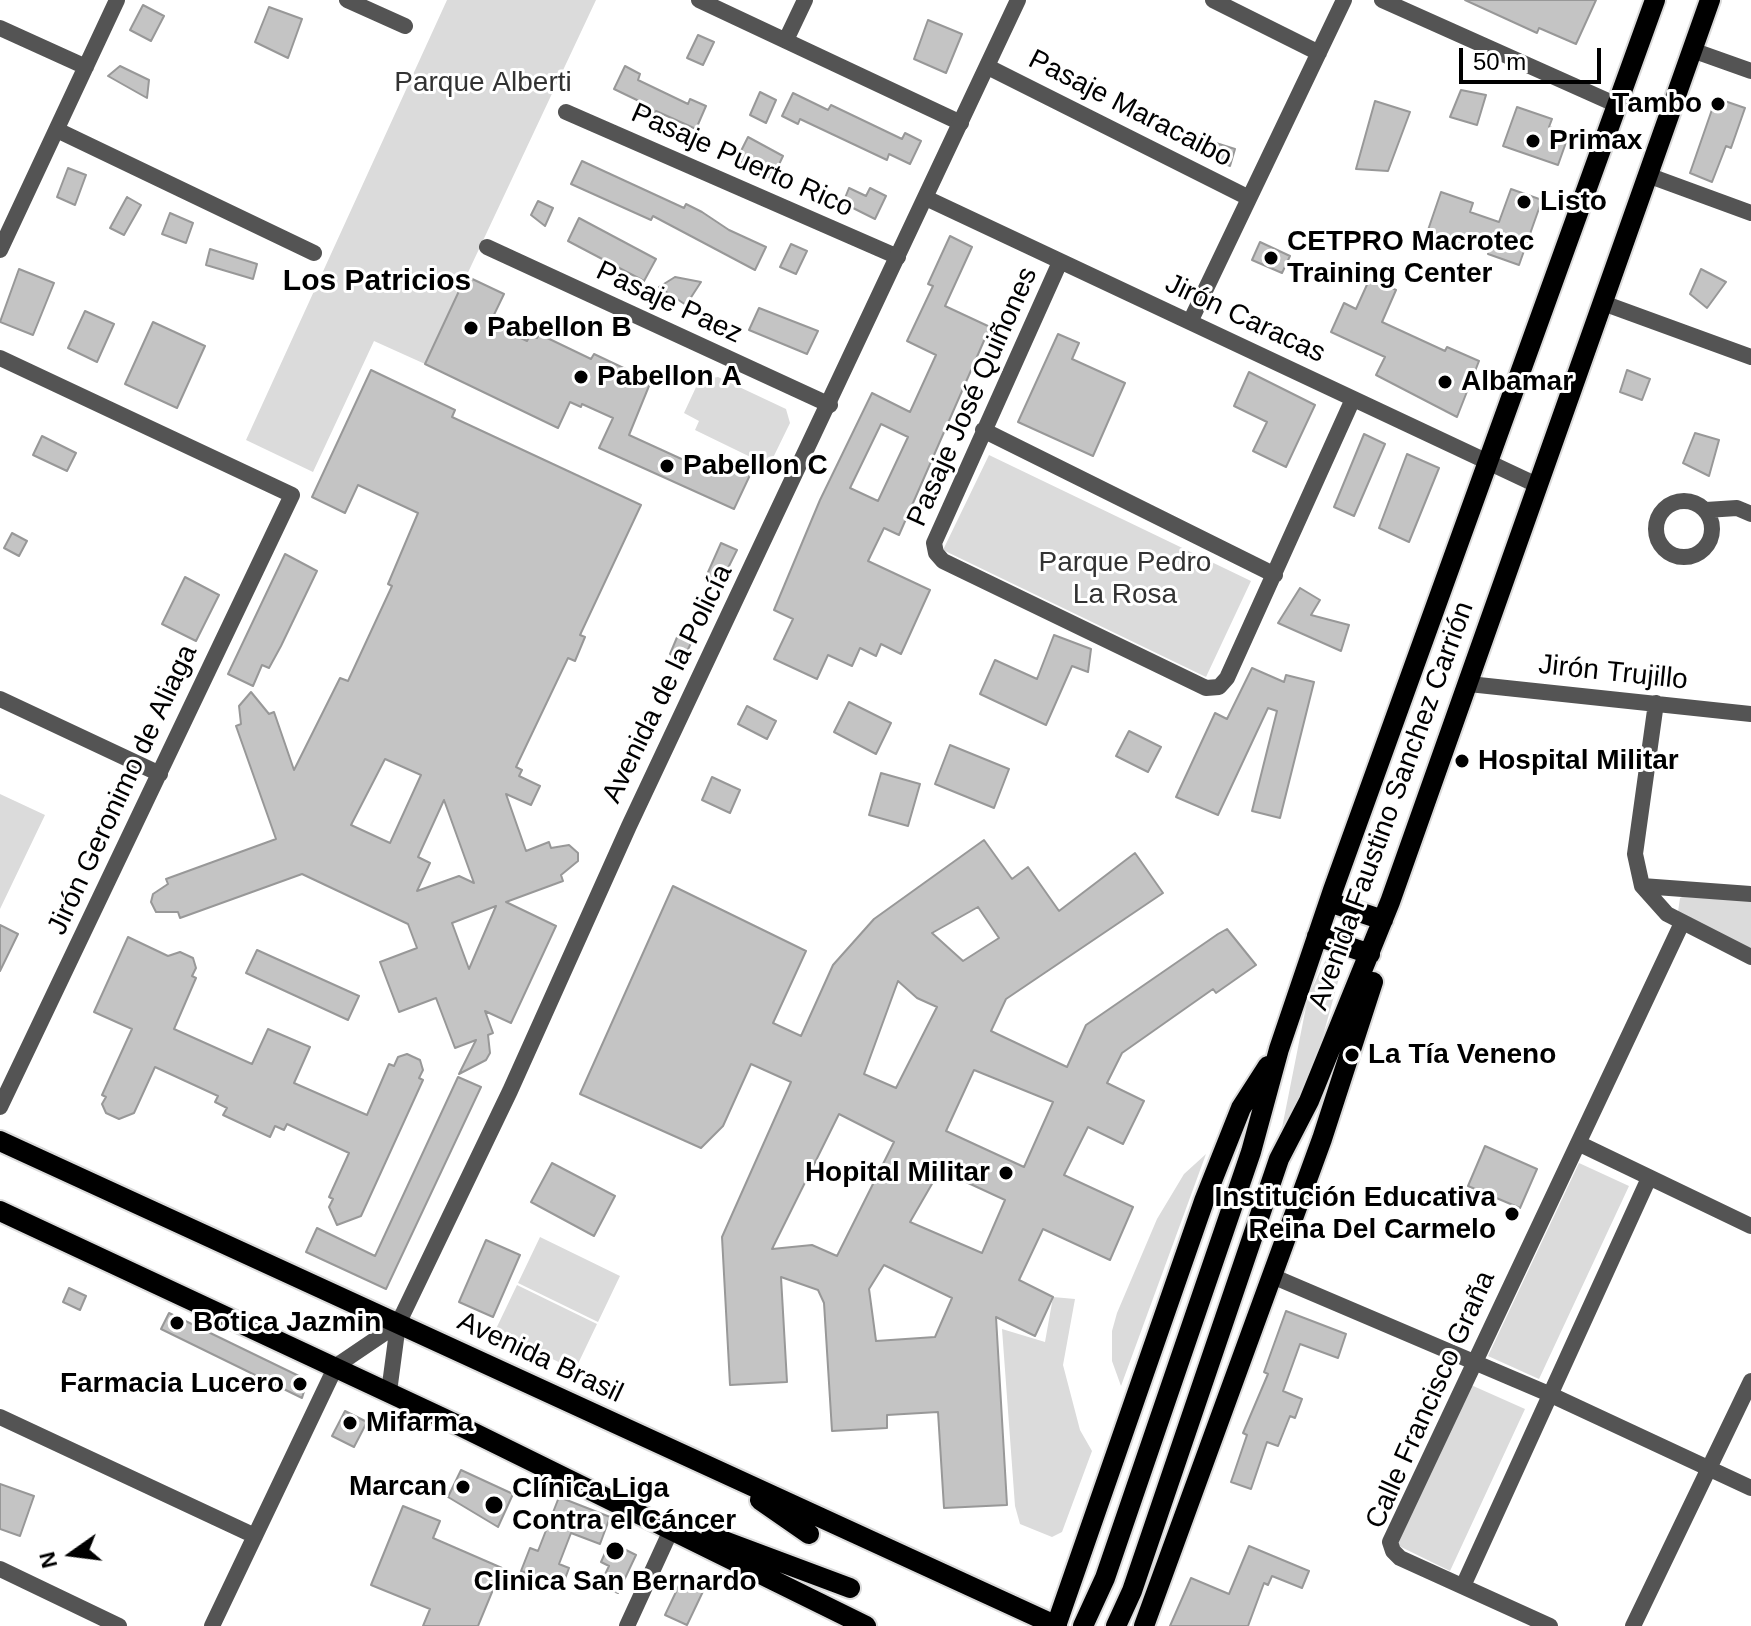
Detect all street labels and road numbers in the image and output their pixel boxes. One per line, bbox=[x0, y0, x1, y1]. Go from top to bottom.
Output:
street label: Pasaje Maracaibo bbox=[1023, 43, 1237, 175]
street label: Pasaje Puerto Rico bbox=[626, 97, 858, 225]
street label: Pasaje Paez bbox=[591, 255, 747, 351]
street label: Pasaje José Quiñones bbox=[901, 262, 1045, 532]
street label: Jirón Caracas bbox=[1160, 267, 1330, 371]
street label: Avenida de la Policía bbox=[596, 559, 740, 809]
street label: Avenida Faustino Sanchez Carrión bbox=[1302, 597, 1482, 1015]
street label: Jirón Geronimo de Aliaga bbox=[41, 640, 205, 940]
street label: Jirón Trujillo bbox=[1537, 648, 1689, 698]
street label: Calle Francisco Graña bbox=[1359, 1266, 1503, 1534]
street label: Avenida Brasil bbox=[452, 1305, 628, 1411]

